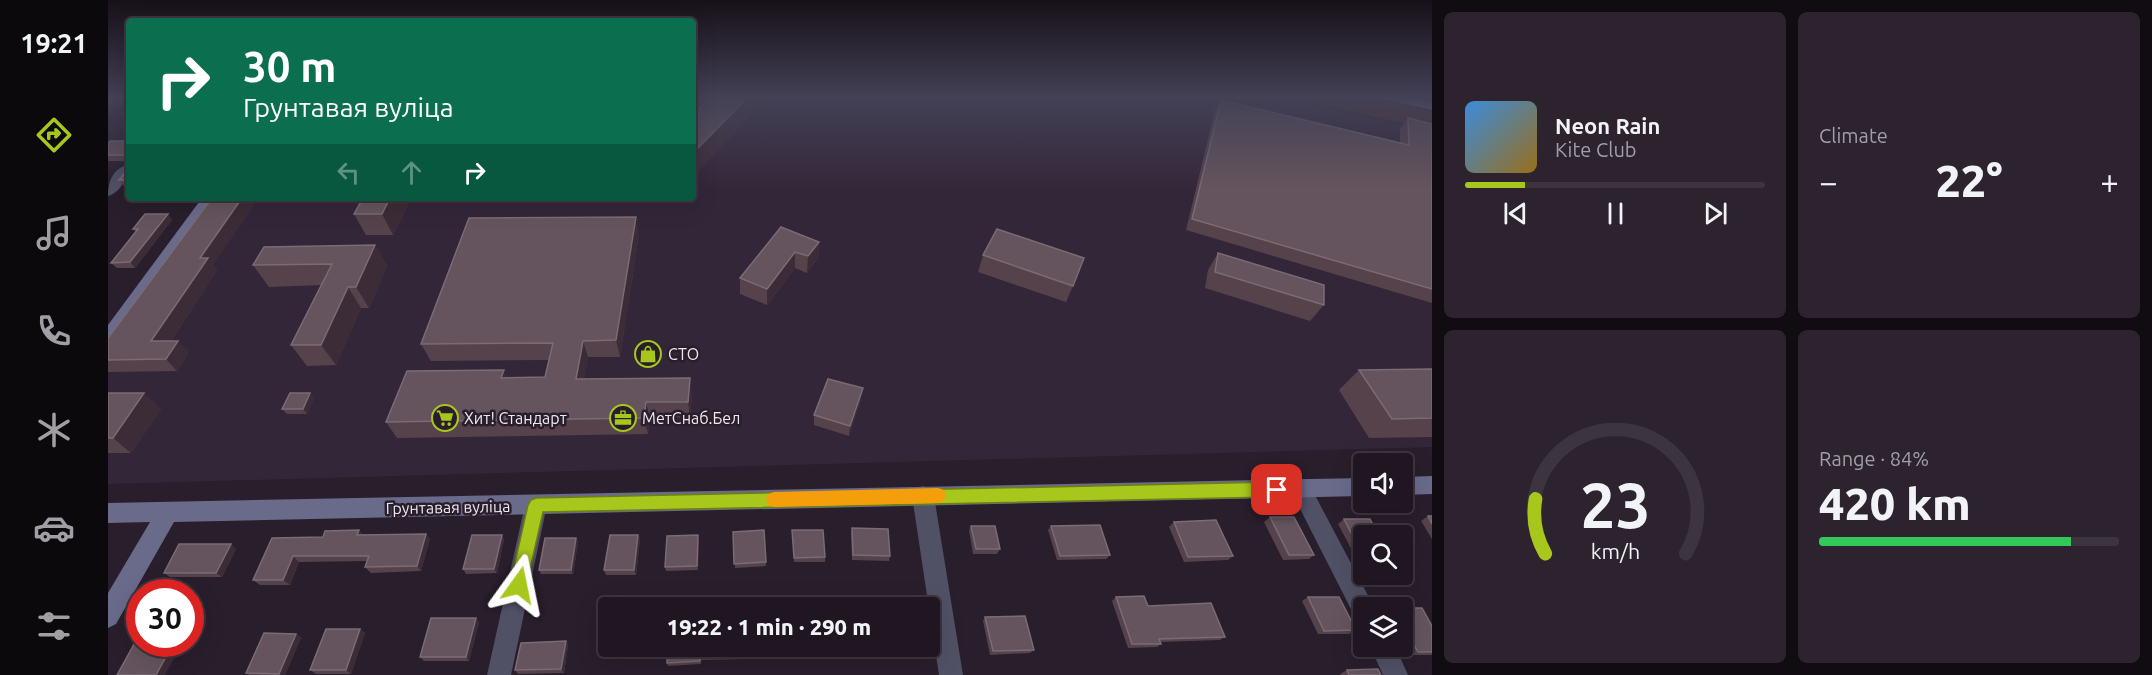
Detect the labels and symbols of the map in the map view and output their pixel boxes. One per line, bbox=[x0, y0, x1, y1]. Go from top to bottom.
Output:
shop icon: СТО bbox=[633, 339, 663, 369]
place label: СТО bbox=[668, 345, 699, 363]
supermarket icon: Хит! Стандарт bbox=[430, 403, 460, 433]
office icon: МетСнаб.Бел bbox=[608, 403, 638, 433]
place label: Хит! Стандарт bbox=[464, 409, 567, 427]
place label: МетСнаб.Бел bbox=[642, 409, 740, 427]
pin bbox=[1251, 464, 1302, 515]
street label: Грунтавая вуліца bbox=[385, 497, 511, 517]
position arrow bbox=[487, 553, 551, 617]
speed limit sign: 30 bbox=[126, 579, 204, 657]

